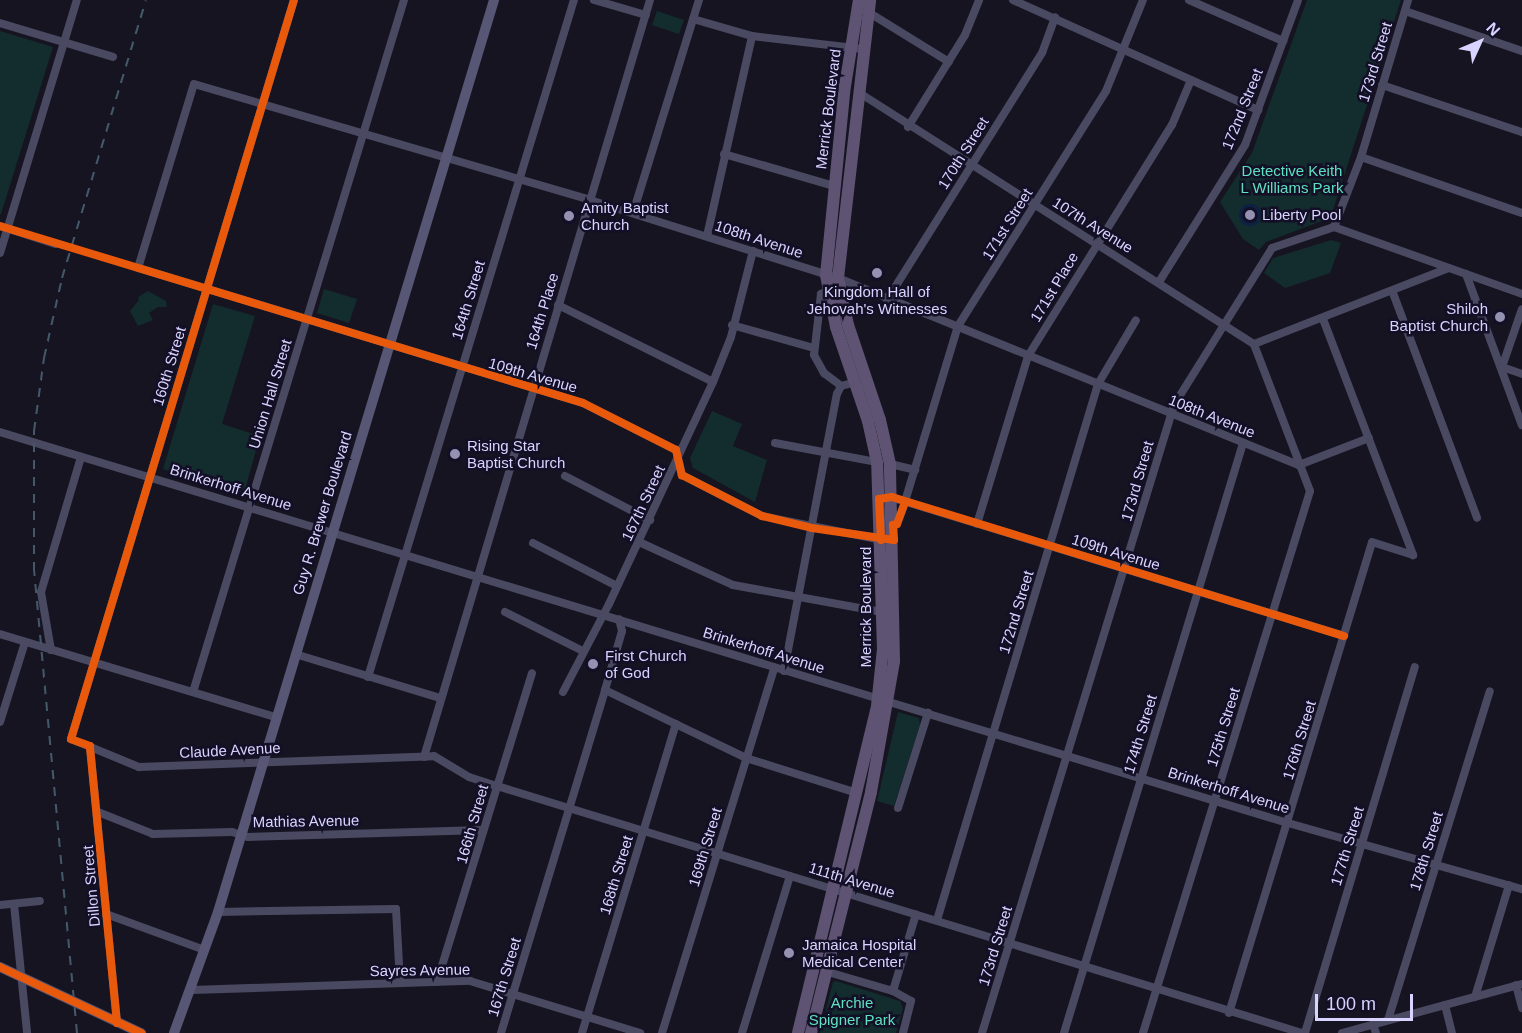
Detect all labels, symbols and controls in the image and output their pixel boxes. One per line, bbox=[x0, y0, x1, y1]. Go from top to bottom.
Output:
north arrow bbox=[1450, 12, 1510, 72]
text: N bbox=[1483, 19, 1503, 39]
street label: 173rd Street bbox=[1354, 20, 1396, 104]
street label: Merrick Boulevard bbox=[812, 48, 844, 170]
street label: 172nd Street bbox=[1218, 66, 1266, 152]
street label: 170th Street bbox=[934, 114, 992, 192]
park label: Detective Keith L Williams Park bbox=[1240, 161, 1344, 196]
street label: 171st Street bbox=[978, 185, 1036, 263]
street label: 107th Avenue bbox=[1049, 193, 1137, 257]
place label: Amity Baptist Church bbox=[581, 198, 669, 233]
place label: Liberty Pool bbox=[1262, 206, 1341, 224]
marker: Liberty Pool bbox=[1243, 208, 1257, 222]
marker: Amity Baptist Church bbox=[562, 209, 576, 223]
street label: 108th Avenue bbox=[712, 216, 806, 262]
street label: 171st Place bbox=[1026, 249, 1082, 325]
street label: 164th Street bbox=[447, 258, 489, 342]
marker: Kingdom Hall of Jehovah's Witnesses bbox=[870, 266, 884, 280]
street label: 164th Place bbox=[522, 270, 562, 352]
place label: Kingdom Hall of Jehovah's Witnesses bbox=[807, 282, 947, 317]
place label: Shiloh Baptist Church bbox=[1390, 299, 1488, 334]
marker: Shiloh Baptist Church bbox=[1493, 310, 1507, 324]
street label: 160th Street bbox=[148, 324, 190, 408]
street label: Union Hall Street bbox=[245, 337, 295, 451]
street label: 109th Avenue bbox=[486, 354, 580, 396]
street label: 108th Avenue bbox=[1166, 390, 1258, 442]
street label: Guy R. Brewer Boulevard bbox=[289, 429, 355, 597]
place label: Rising Star Baptist Church bbox=[467, 436, 565, 471]
street label: 173rd Street bbox=[1117, 439, 1157, 523]
marker: Rising Star Baptist Church bbox=[448, 447, 462, 461]
street label: Brinkerhoff Avenue bbox=[168, 460, 294, 514]
street label: 167th Street bbox=[618, 462, 668, 544]
street label: 109th Avenue bbox=[1069, 530, 1163, 574]
street label: Merrick Boulevard bbox=[857, 547, 875, 667]
street label: 172nd Street bbox=[995, 568, 1037, 656]
street label: Brinkerhoff Avenue bbox=[701, 623, 827, 677]
place label: First Church of God bbox=[605, 646, 687, 681]
marker: First Church of God bbox=[586, 657, 600, 671]
street label: 175th Street bbox=[1202, 685, 1244, 769]
street label: 174th Street bbox=[1119, 692, 1161, 776]
street label: 176th Street bbox=[1278, 698, 1320, 782]
street label: Claude Avenue bbox=[178, 738, 282, 762]
street label: Brinkerhoff Avenue bbox=[1166, 763, 1292, 817]
street label: 166th Street bbox=[452, 782, 492, 866]
street label: 177th Street bbox=[1326, 804, 1368, 888]
street label: 169th Street bbox=[684, 805, 726, 889]
street label: 178th Street bbox=[1405, 809, 1447, 893]
street label: Mathias Avenue bbox=[252, 811, 360, 831]
street label: 168th Street bbox=[595, 833, 637, 917]
street label: Dillon Street bbox=[78, 845, 104, 927]
street label: 111th Avenue bbox=[806, 858, 898, 902]
street label: 173rd Street bbox=[974, 904, 1016, 988]
street label: 167th Street bbox=[483, 935, 525, 1019]
place label: Jamaica Hospital Medical Center bbox=[802, 935, 916, 970]
marker: Jamaica Hospital Medical Center bbox=[780, 944, 798, 962]
street label: Sayres Avenue bbox=[369, 960, 471, 980]
scale bar bbox=[1318, 982, 1416, 1020]
park label: Archie Spigner Park bbox=[809, 993, 895, 1028]
text: 100 m bbox=[1326, 994, 1376, 1014]

